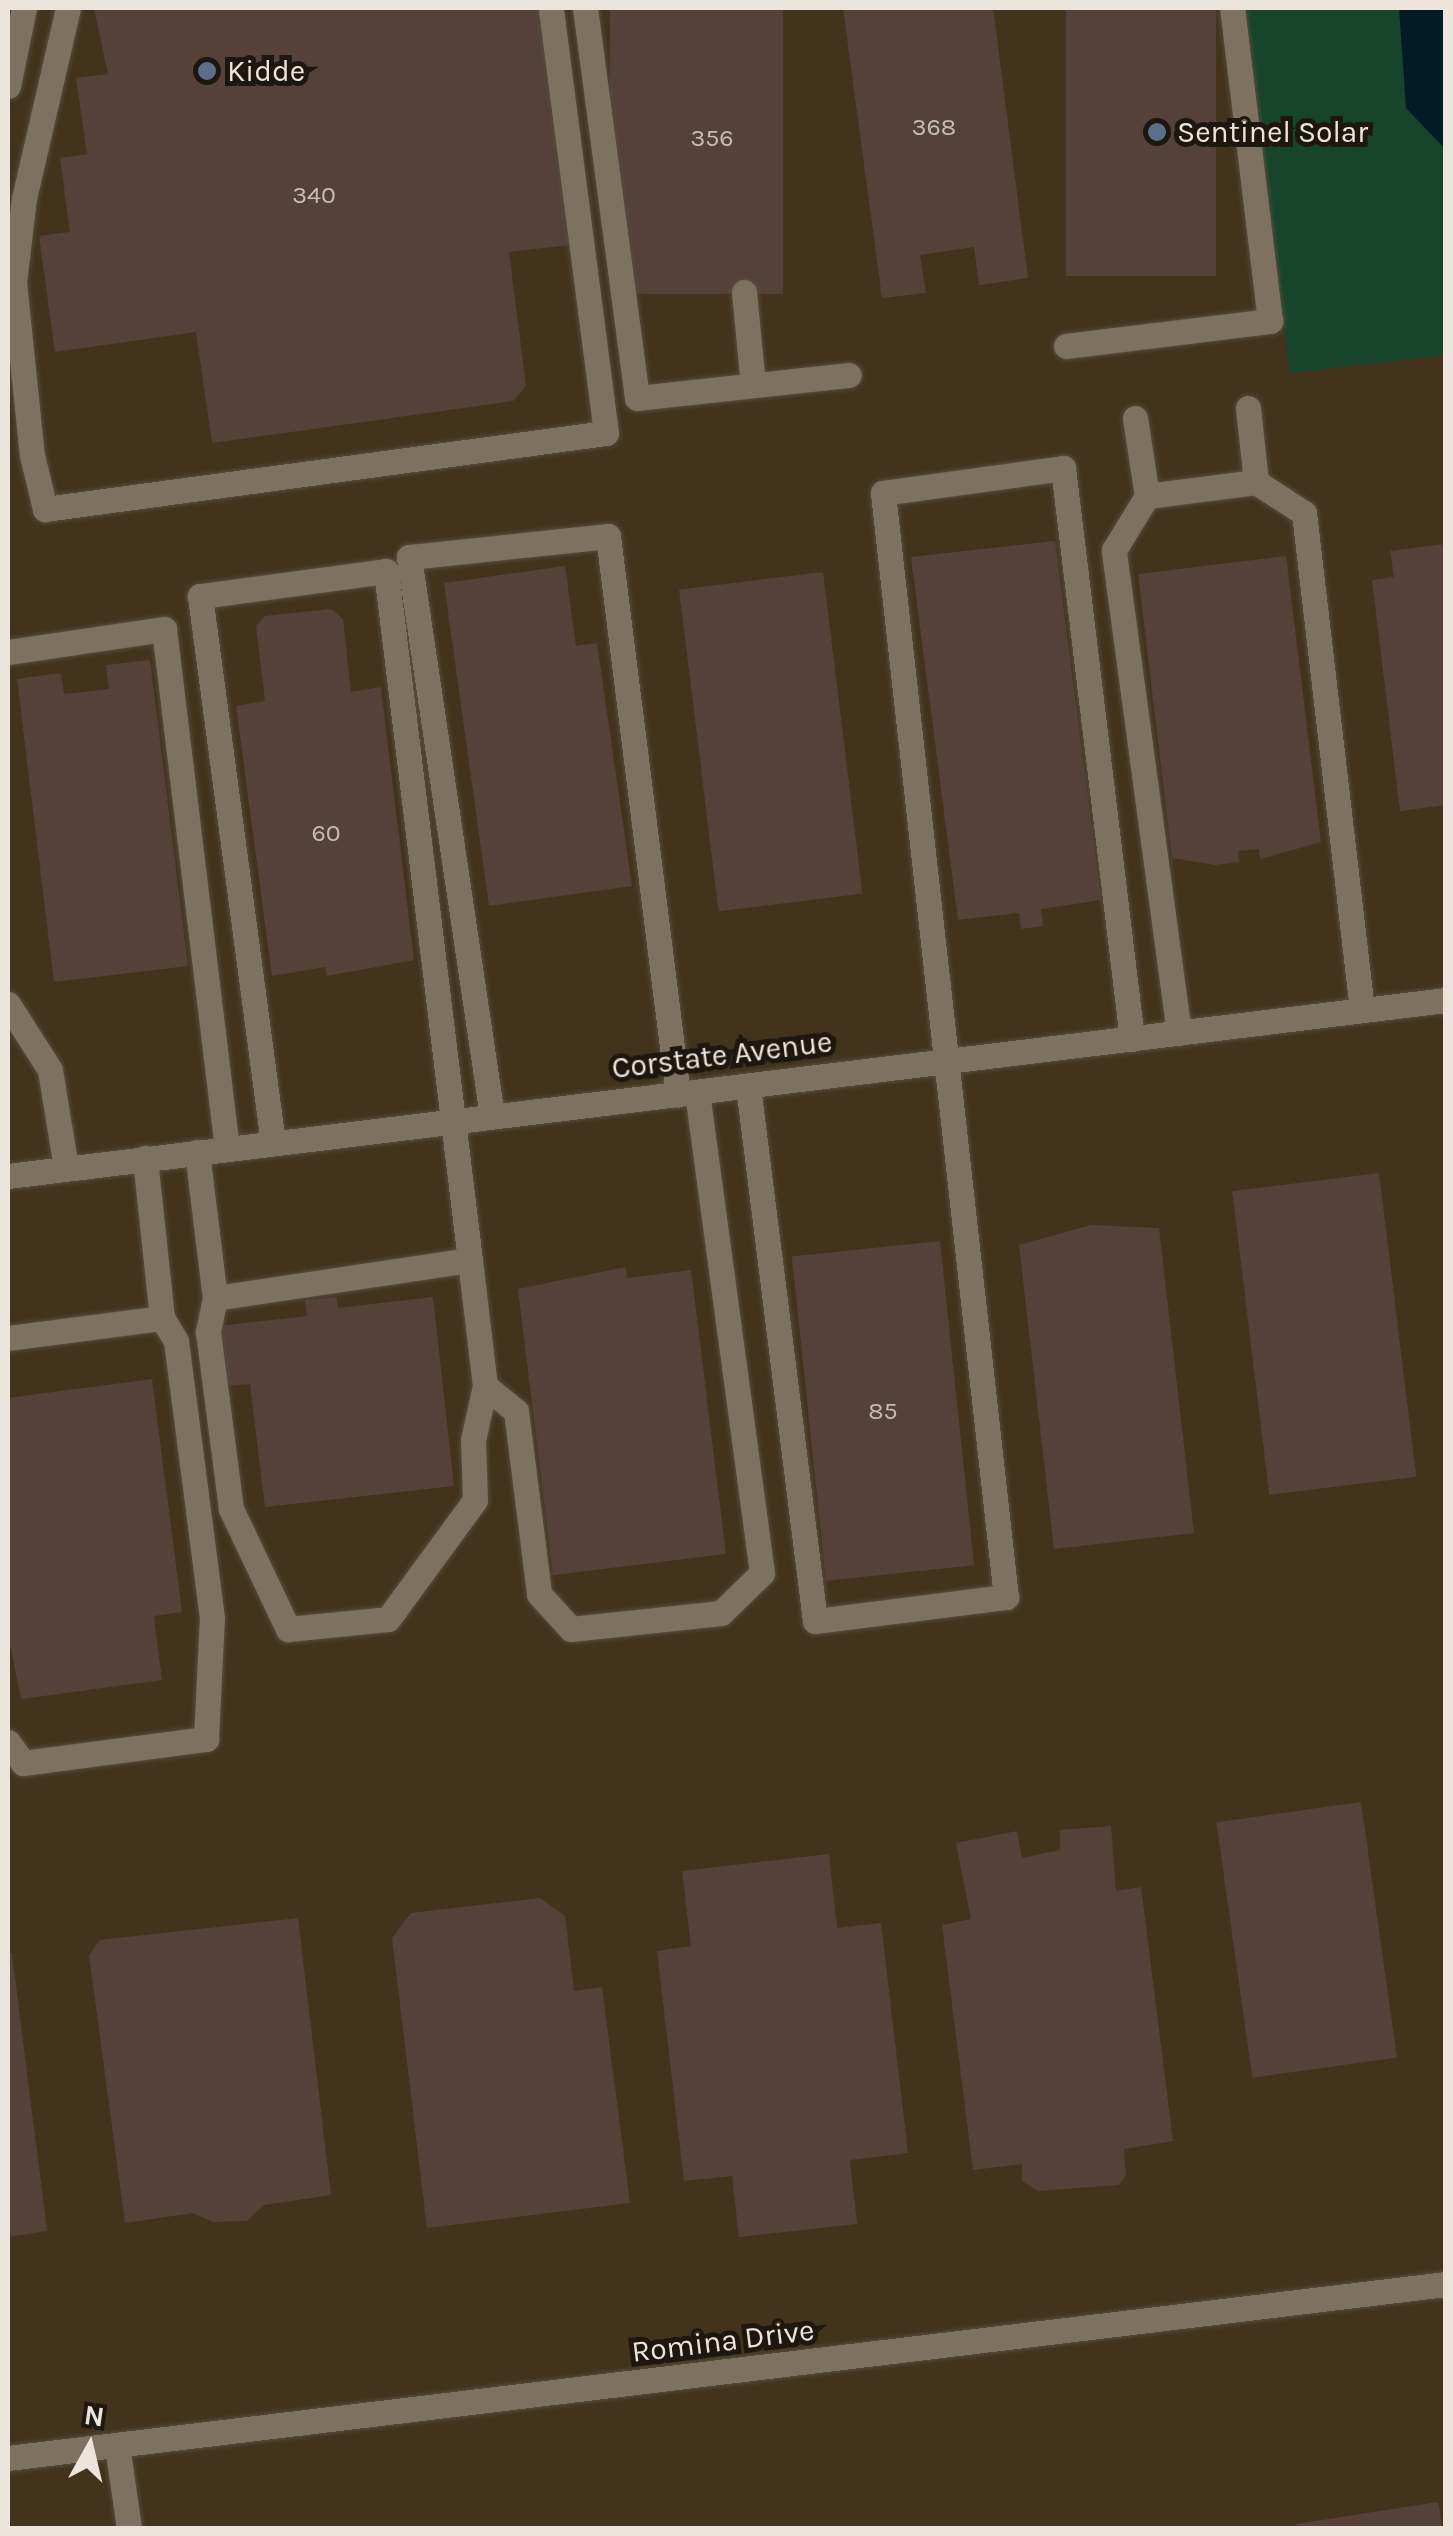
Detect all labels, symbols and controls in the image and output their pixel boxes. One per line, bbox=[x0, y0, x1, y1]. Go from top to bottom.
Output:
place label: Kidde bbox=[227, 53, 305, 89]
marker: Kidde bbox=[196, 60, 218, 82]
house number: 368 bbox=[912, 112, 956, 142]
place label: Sentinel Solar bbox=[1177, 114, 1368, 150]
marker: Sentinel Solar bbox=[1146, 121, 1168, 143]
house number: 356 bbox=[690, 123, 734, 153]
house number: 340 bbox=[292, 180, 336, 210]
house number: 60 bbox=[311, 818, 341, 848]
street label: Corstate Avenue bbox=[610, 1024, 834, 1086]
house number: 85 bbox=[868, 1396, 898, 1426]
street label: Romina Drive bbox=[630, 2312, 816, 2370]
north arrow bbox=[40, 2396, 140, 2496]
text: N bbox=[82, 2398, 106, 2434]

